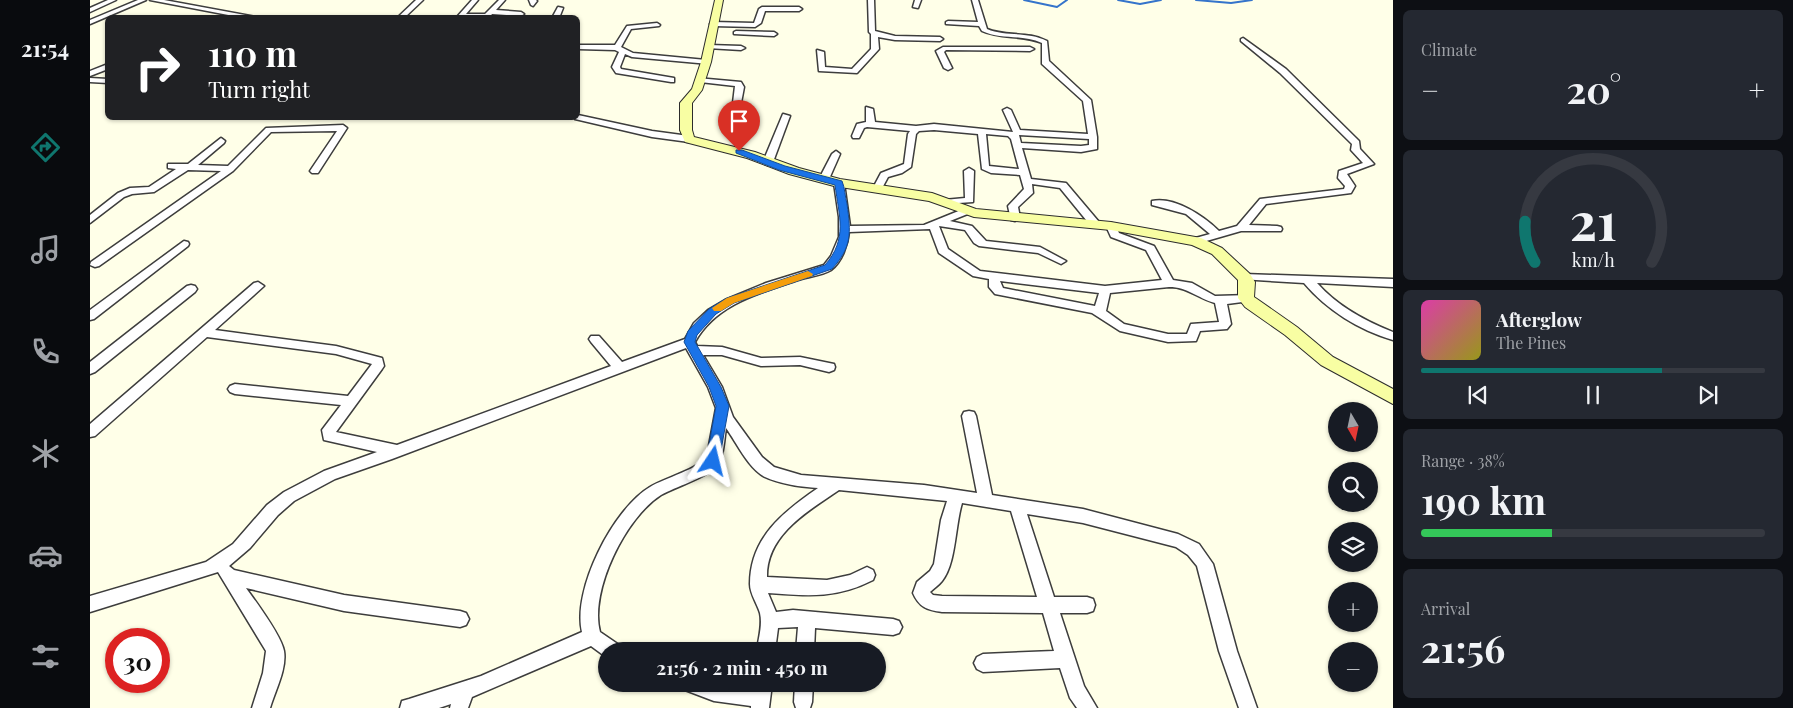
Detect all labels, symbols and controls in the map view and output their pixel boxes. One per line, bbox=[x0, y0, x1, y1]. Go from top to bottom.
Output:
text: 110 m bbox=[208, 29, 297, 76]
text: 21:54 bbox=[21, 33, 69, 63]
icon: right bbox=[125, 35, 190, 100]
text: Climate bbox=[1421, 39, 1477, 60]
text: 20° bbox=[1566, 63, 1621, 114]
text: − bbox=[1421, 71, 1439, 108]
text: + bbox=[1749, 71, 1765, 108]
text: Turn right bbox=[208, 74, 310, 104]
pin bbox=[718, 100, 760, 151]
icon: arrive bbox=[725, 107, 753, 135]
icon: directions bbox=[28, 130, 63, 165]
text: 21 bbox=[1569, 185, 1617, 254]
icon: music bbox=[28, 232, 63, 267]
text: km/h bbox=[1572, 248, 1615, 271]
text: Afterglow bbox=[1496, 306, 1582, 332]
text: The Pines bbox=[1496, 332, 1566, 353]
icon: phone bbox=[28, 334, 63, 369]
icon: previous bbox=[1464, 381, 1492, 409]
icon: pause bbox=[1579, 381, 1607, 409]
icon: next bbox=[1694, 381, 1722, 409]
north arrow bbox=[1328, 402, 1378, 452]
map controls bbox=[1328, 402, 1378, 692]
position arrow bbox=[686, 434, 738, 486]
icon: climate bbox=[28, 436, 63, 471]
text: Range · 38% bbox=[1421, 450, 1505, 471]
button: search bbox=[1328, 462, 1378, 512]
text: 190 km bbox=[1421, 474, 1546, 525]
button: layers bbox=[1328, 522, 1378, 572]
icon: car bbox=[28, 538, 63, 573]
button: + bbox=[1328, 582, 1378, 632]
text: Arrival bbox=[1421, 598, 1470, 619]
text: 21:56 bbox=[1421, 622, 1505, 673]
speed limit sign: 30 bbox=[105, 628, 170, 693]
icon: filters bbox=[28, 639, 63, 674]
button: − bbox=[1328, 642, 1378, 692]
text: 21:56 · 2 min · 450 m bbox=[656, 654, 828, 680]

